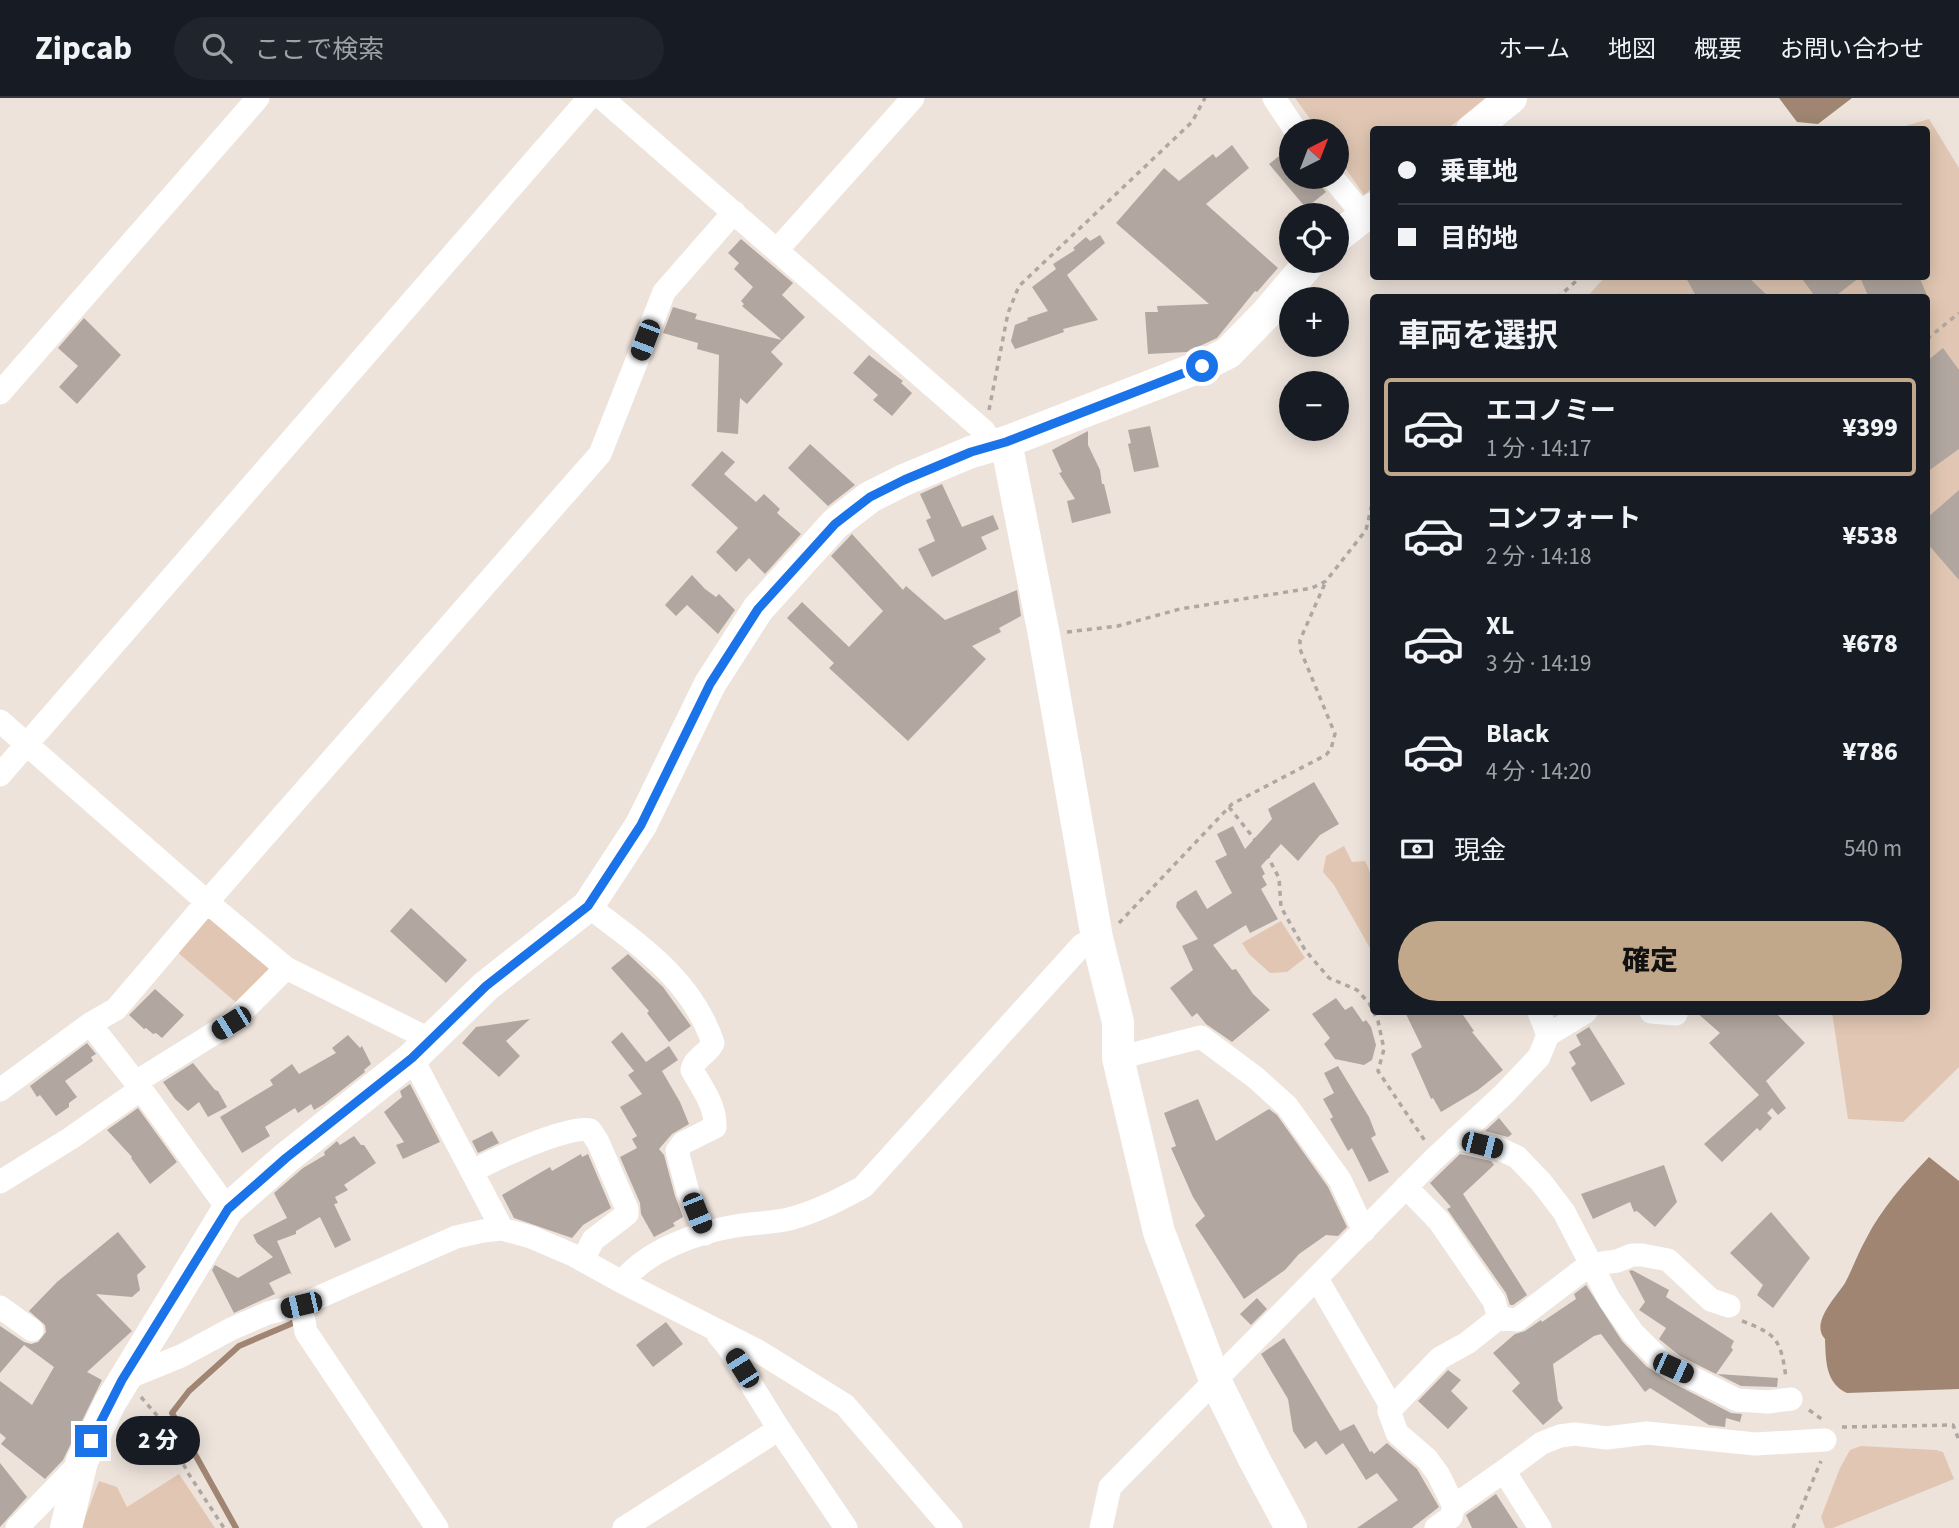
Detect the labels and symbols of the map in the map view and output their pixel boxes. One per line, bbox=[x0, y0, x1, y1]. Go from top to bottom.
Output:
north arrow bbox=[1279, 119, 1349, 189]
car bbox=[628, 317, 663, 363]
route start bbox=[1186, 350, 1218, 382]
car bbox=[208, 1003, 255, 1043]
car bbox=[1460, 1130, 1505, 1160]
car bbox=[680, 1190, 715, 1236]
car bbox=[279, 1290, 324, 1320]
car bbox=[722, 1345, 763, 1391]
car bbox=[1650, 1350, 1697, 1386]
callout: 2 分 bbox=[116, 1416, 200, 1466]
route end bbox=[75, 1425, 107, 1457]

